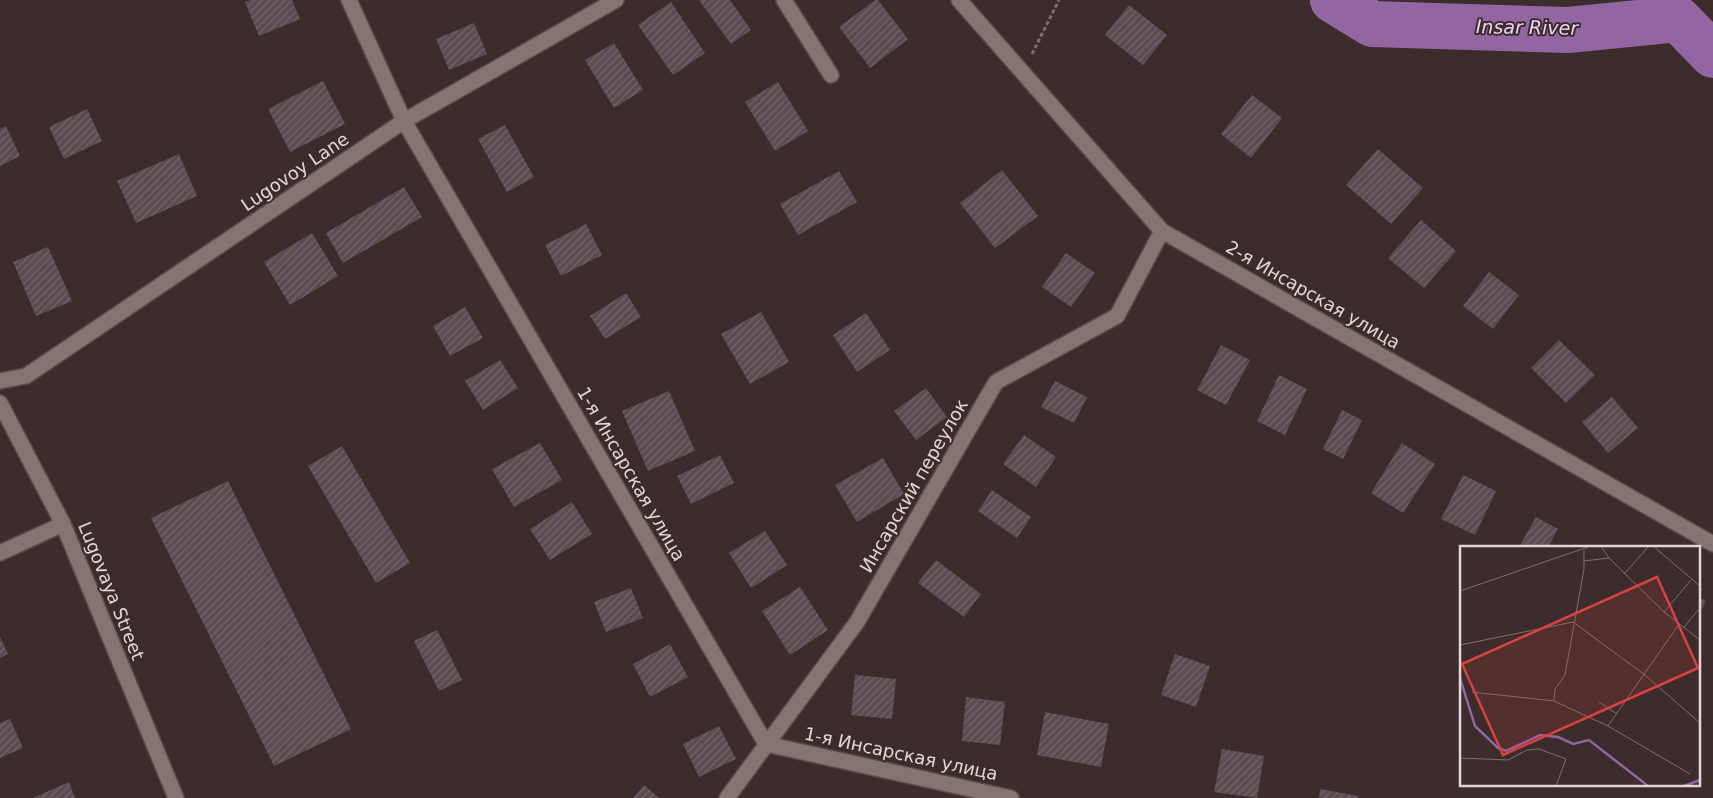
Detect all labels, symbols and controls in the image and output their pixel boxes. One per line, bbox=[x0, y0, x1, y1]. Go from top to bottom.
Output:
water label: Insar River bbox=[1476, 15, 1580, 39]
street label: Lugovoy Lane bbox=[237, 128, 352, 215]
street label: 2-я Инсарская улица bbox=[1222, 236, 1404, 353]
street label: 1-я Инсарская улица bbox=[573, 383, 690, 565]
street label: Инсарский переулок bbox=[855, 395, 972, 576]
street label: Lugovaya Street bbox=[74, 519, 149, 663]
inset map bbox=[1460, 546, 1700, 786]
street label: 1-я Инсарская улица bbox=[802, 723, 1000, 784]

